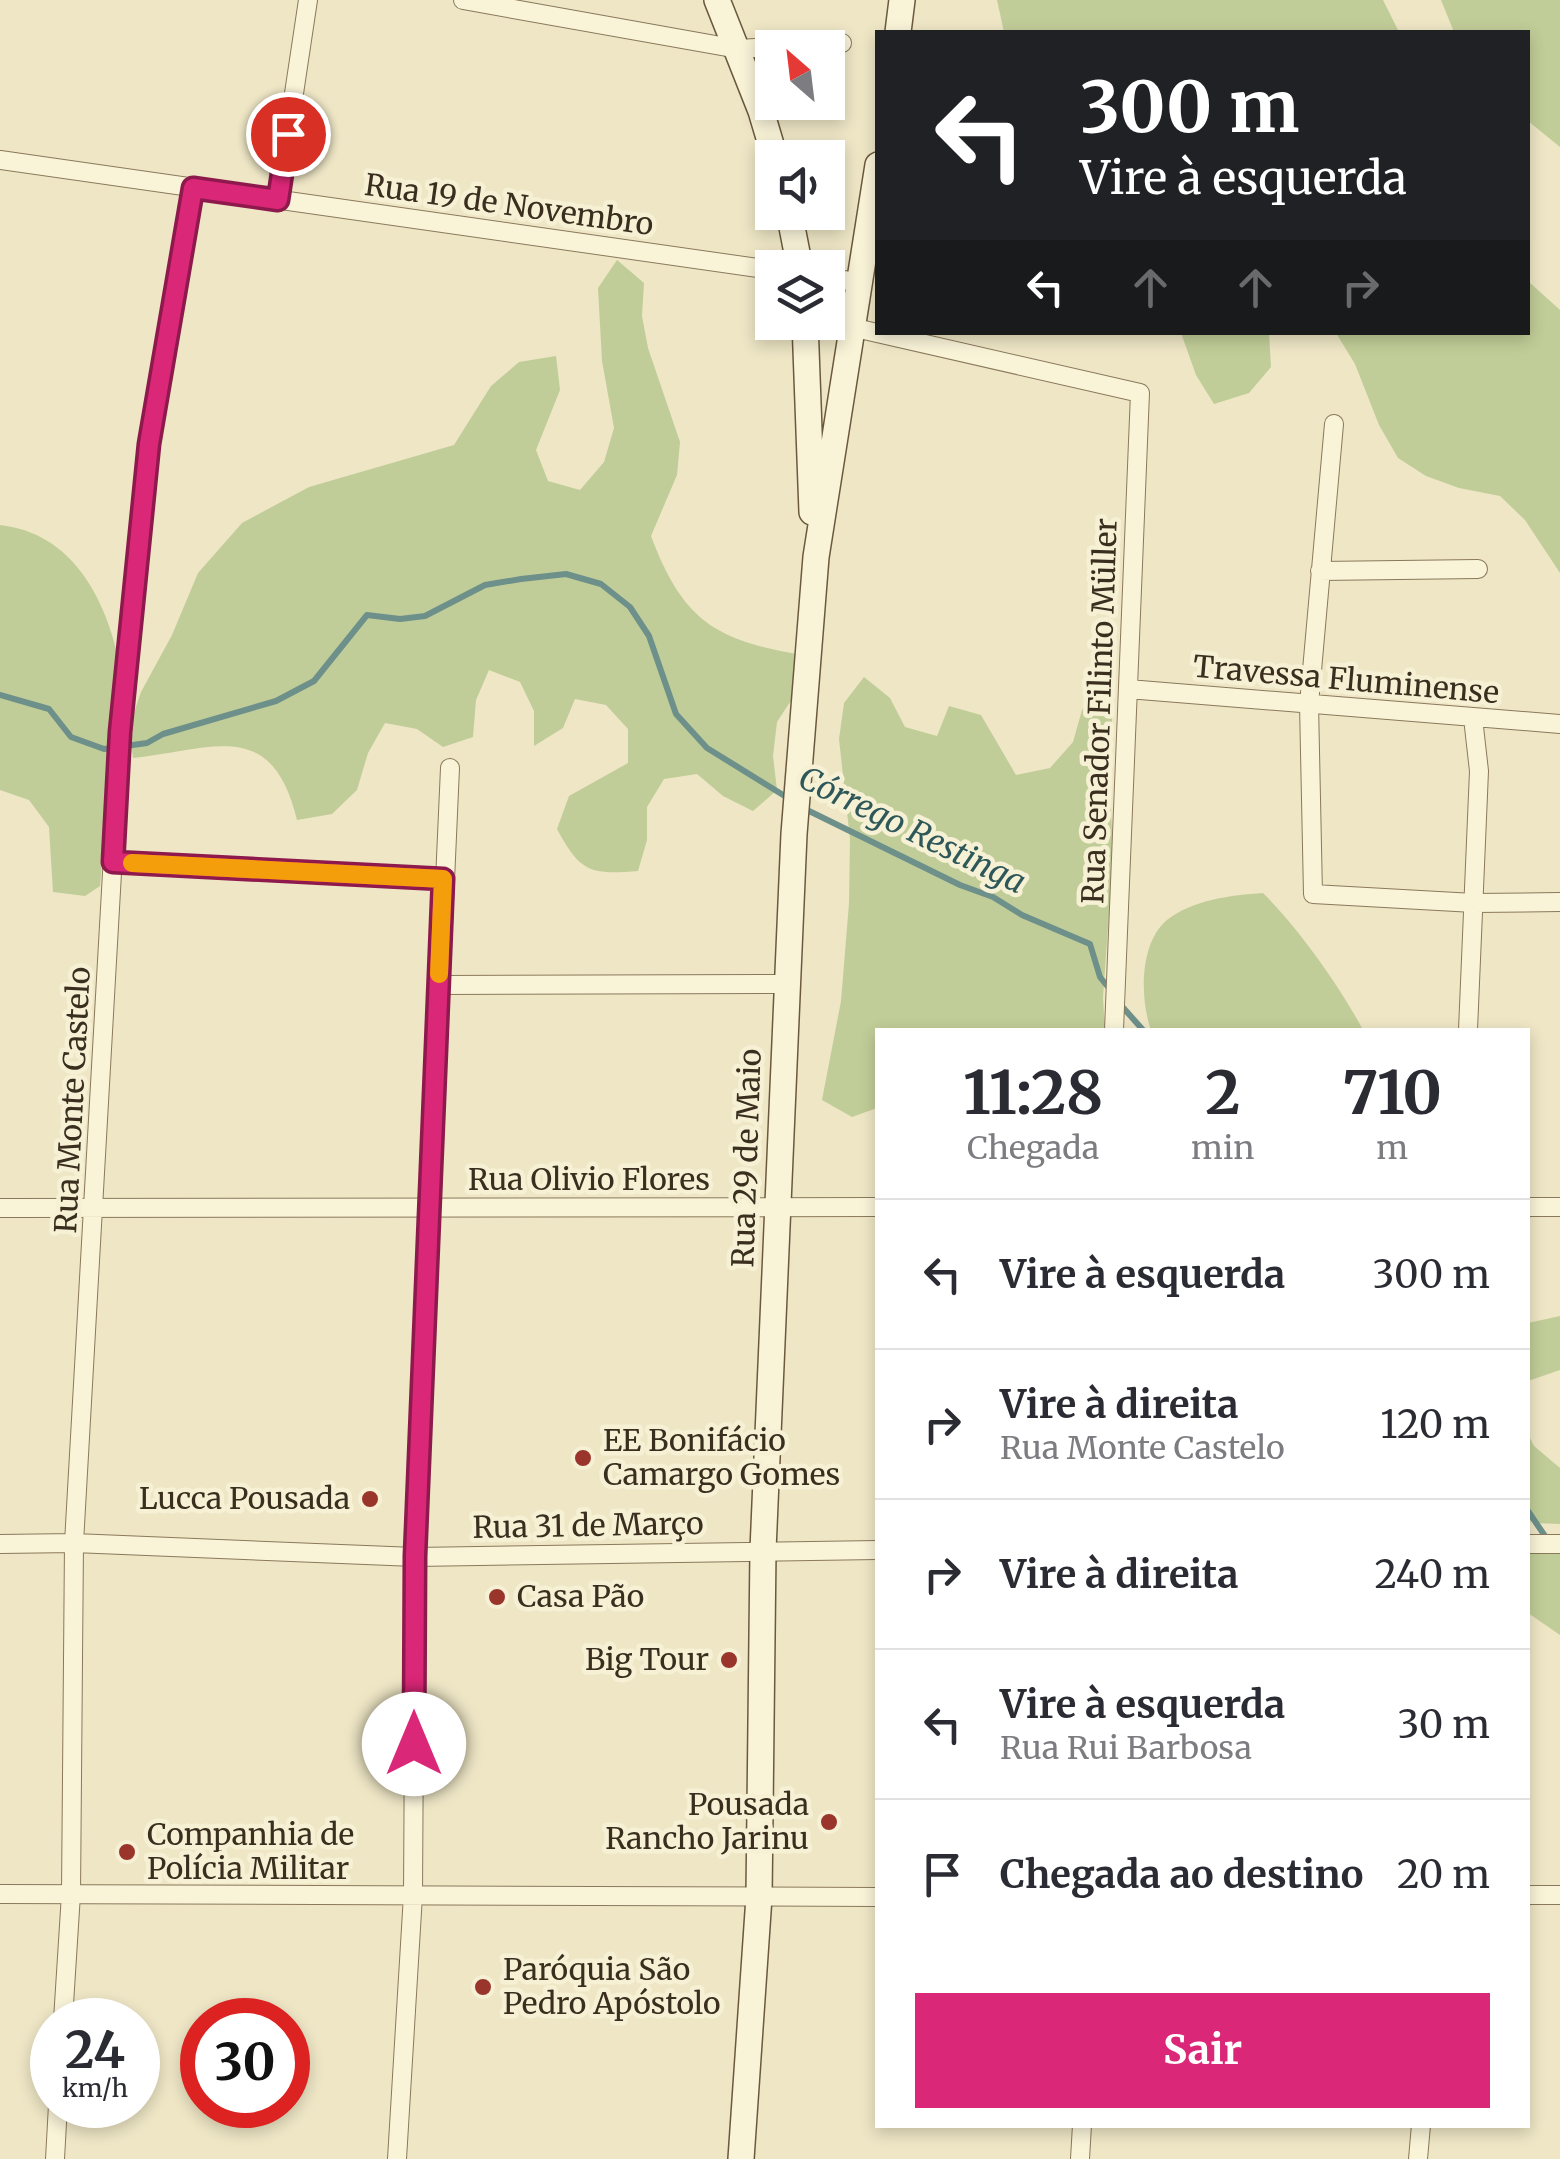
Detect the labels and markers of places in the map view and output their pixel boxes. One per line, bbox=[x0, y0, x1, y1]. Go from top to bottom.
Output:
pin bbox=[246, 92, 331, 177]
place label: EE Bonifácio Camargo Gomes bbox=[603, 1421, 840, 1493]
marker: EE Bonifácio Camargo Gomes bbox=[572, 1447, 594, 1469]
place label: Lucca Pousada bbox=[139, 1479, 350, 1517]
marker: Lucca Pousada bbox=[359, 1488, 381, 1510]
place label: Casa Pão bbox=[517, 1577, 644, 1615]
marker: Casa Pão bbox=[486, 1586, 508, 1608]
place label: Big Tour bbox=[585, 1640, 709, 1678]
marker: Big Tour bbox=[718, 1649, 740, 1671]
place label: Pousada Rancho Jarinu bbox=[605, 1785, 809, 1857]
marker: Pousada Rancho Jarinu bbox=[818, 1811, 840, 1833]
place label: Companhia de Polícia Militar bbox=[147, 1815, 354, 1887]
marker: Companhia de Polícia Militar bbox=[116, 1841, 138, 1863]
place label: Paróquia São Pedro Apóstolo bbox=[503, 1950, 721, 2022]
marker: Paróquia São Pedro Apóstolo bbox=[472, 1976, 494, 1998]

